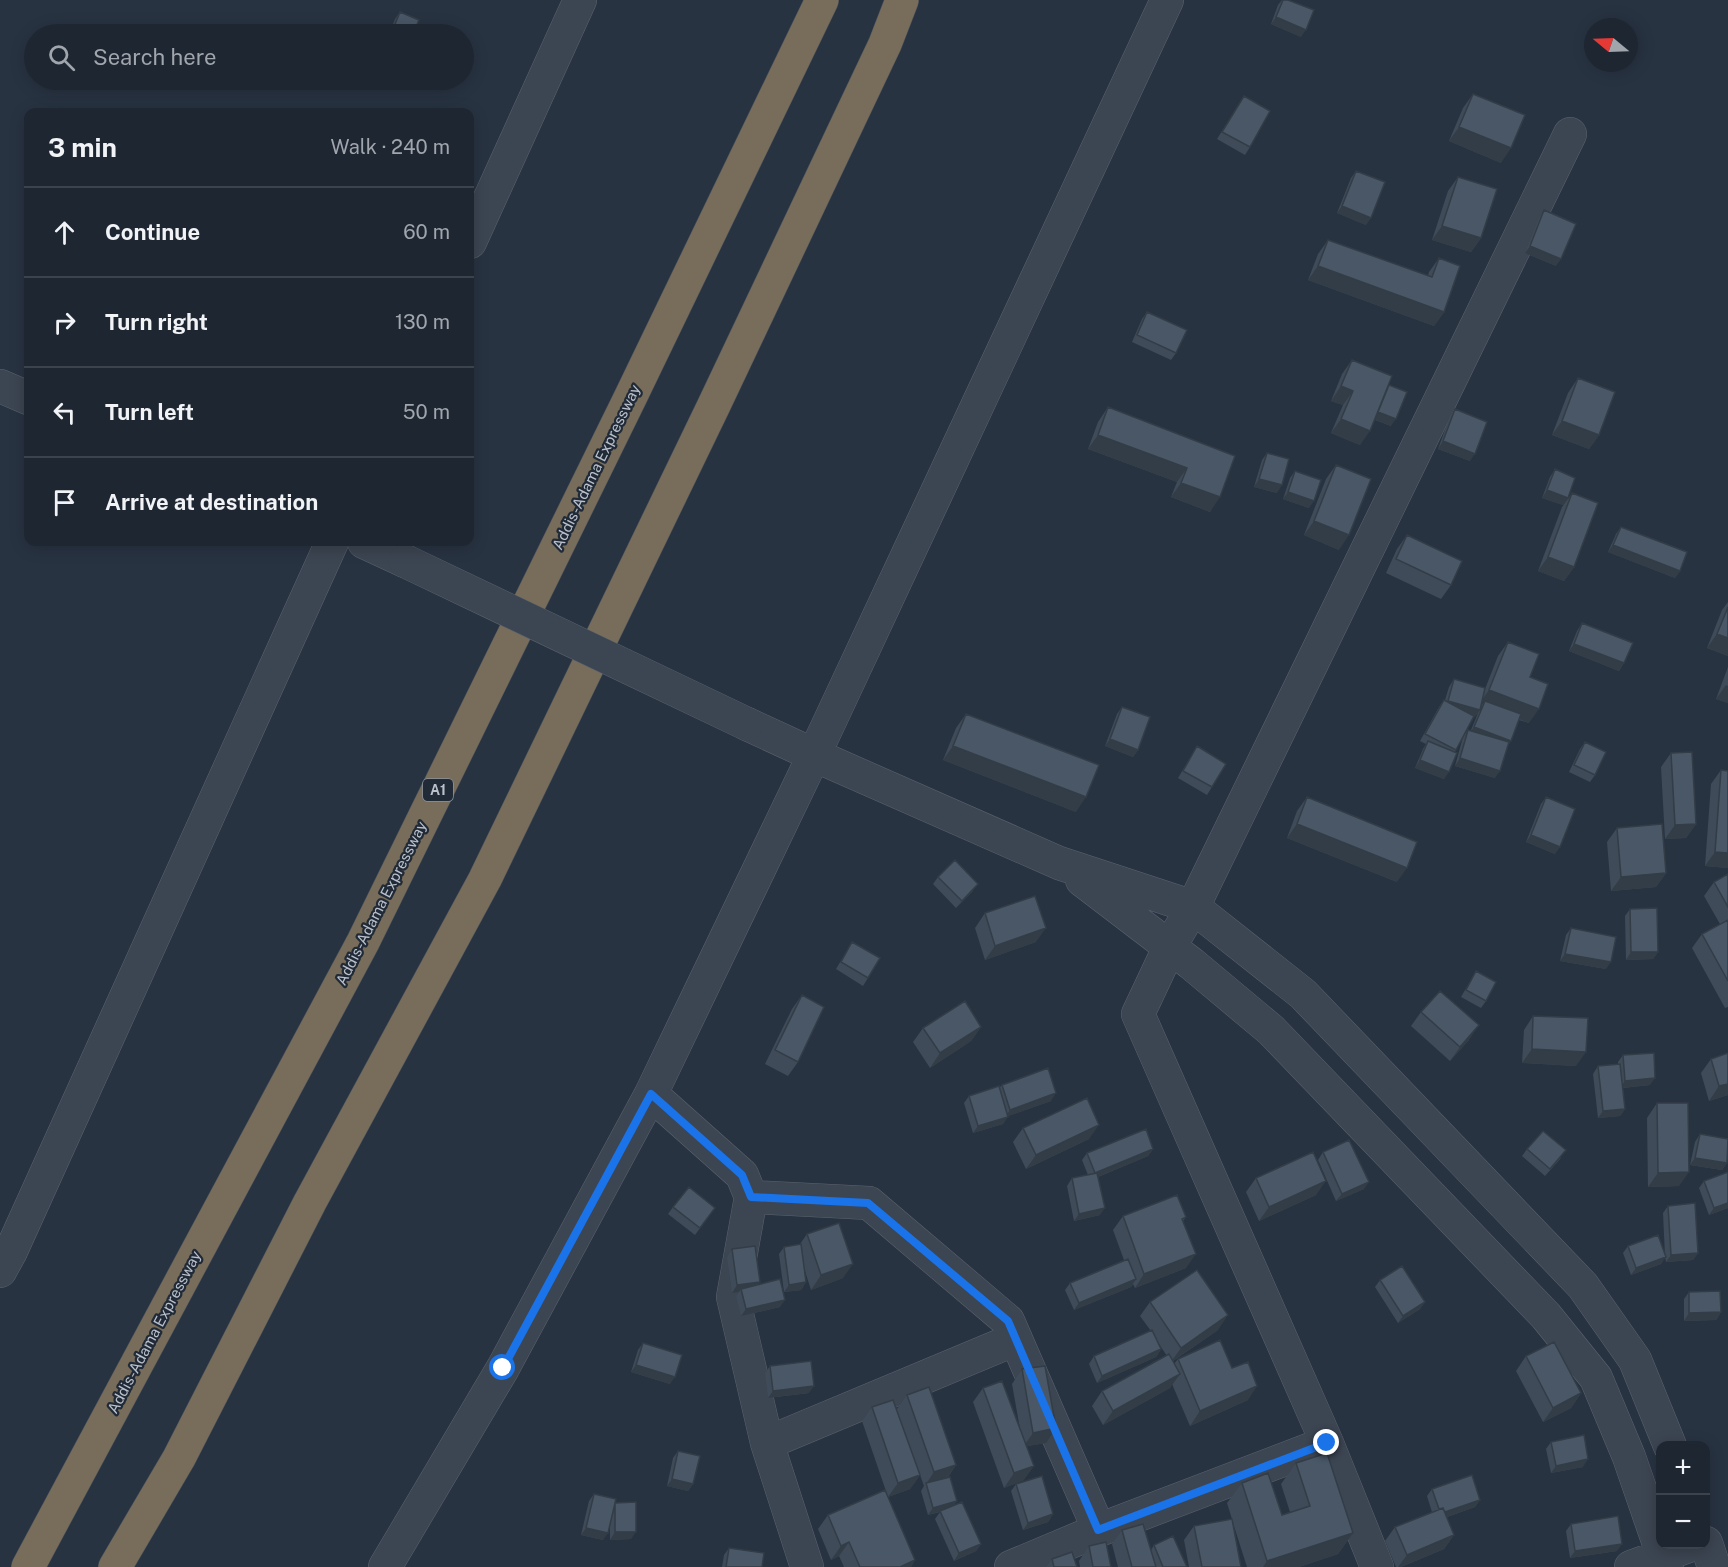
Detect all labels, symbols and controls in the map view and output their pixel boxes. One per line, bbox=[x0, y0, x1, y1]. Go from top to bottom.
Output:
north arrow bbox=[1584, 18, 1638, 72]
search box bbox=[24, 24, 474, 90]
icon: search bbox=[45, 41, 78, 74]
text: Search here bbox=[93, 44, 217, 70]
text: 3 min bbox=[48, 132, 117, 163]
text: Walk · 240 m bbox=[330, 135, 450, 159]
icon: ahead bbox=[48, 216, 81, 249]
text: Continue bbox=[105, 219, 200, 245]
text: 60 m bbox=[403, 220, 450, 244]
icon: right bbox=[48, 306, 81, 339]
text: Turn right bbox=[105, 309, 208, 335]
text: 130 m bbox=[395, 310, 450, 334]
street label: Addis-Adama Expressway bbox=[549, 382, 643, 552]
icon: left bbox=[48, 396, 81, 429]
text: Turn left bbox=[105, 399, 194, 425]
text: 50 m bbox=[403, 400, 450, 424]
icon: arrive bbox=[48, 486, 81, 519]
text: Arrive at destination bbox=[105, 489, 318, 515]
road number: A1 bbox=[423, 779, 453, 801]
street label: Addis-Adama Expressway bbox=[332, 818, 430, 988]
street label: Addis-Adama Expressway bbox=[104, 1248, 204, 1416]
route start bbox=[489, 1354, 515, 1380]
route end bbox=[1313, 1429, 1339, 1455]
map controls bbox=[1656, 1441, 1710, 1549]
button: + bbox=[1656, 1441, 1710, 1495]
button: − bbox=[1656, 1495, 1710, 1549]

